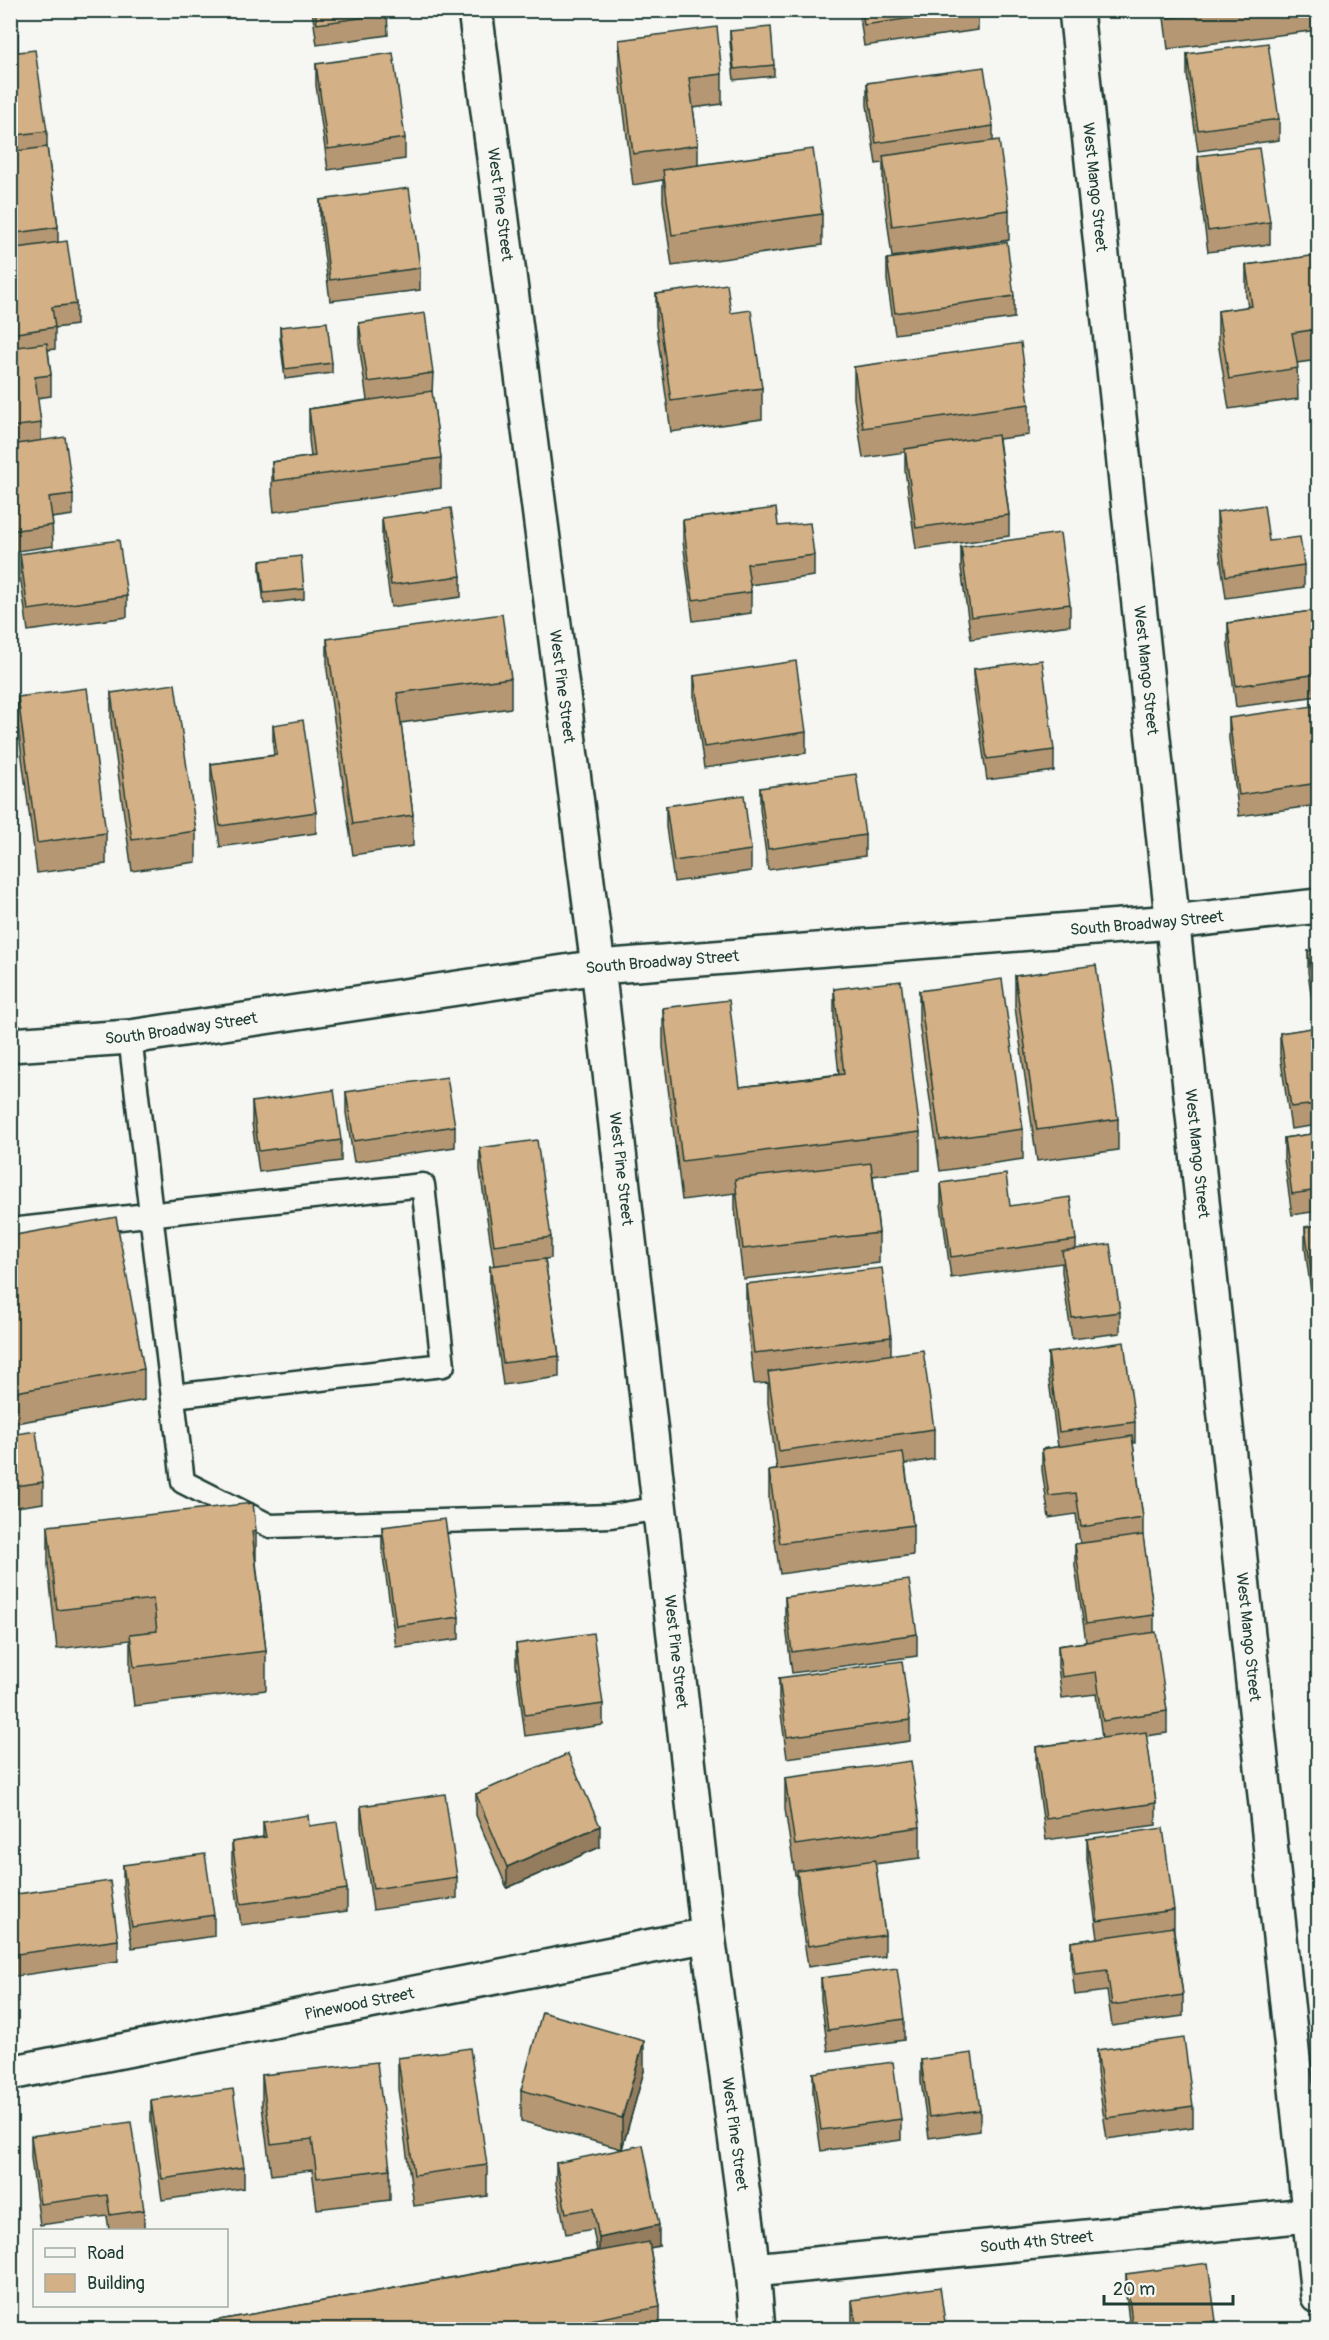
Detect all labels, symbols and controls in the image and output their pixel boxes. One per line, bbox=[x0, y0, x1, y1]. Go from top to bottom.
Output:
street label: West Mango Street bbox=[1078, 121, 1112, 253]
street label: West Pine Street bbox=[483, 147, 517, 263]
street label: West Mango Street bbox=[1129, 605, 1163, 736]
street label: West Pine Street bbox=[545, 629, 579, 745]
street label: South Broadway Street bbox=[1069, 906, 1225, 940]
street label: South Broadway Street bbox=[584, 946, 740, 979]
street label: South Broadway Street bbox=[104, 1008, 259, 1049]
street label: West Mango Street bbox=[1180, 1088, 1214, 1220]
street label: West Pine Street bbox=[605, 1111, 637, 1227]
street label: West Mango Street bbox=[1231, 1571, 1265, 1703]
street label: West Pine Street bbox=[659, 1594, 692, 1710]
street label: Pinewood Street bbox=[303, 1983, 416, 2025]
street label: West Pine Street bbox=[717, 2076, 752, 2193]
street label: South 4th Street bbox=[979, 2226, 1095, 2257]
legend bbox=[33, 2229, 228, 2307]
text: Road bbox=[87, 2242, 124, 2265]
scale bar bbox=[1104, 2268, 1233, 2306]
text: Building bbox=[87, 2272, 145, 2295]
text: 20 m bbox=[1113, 2278, 1155, 2301]

